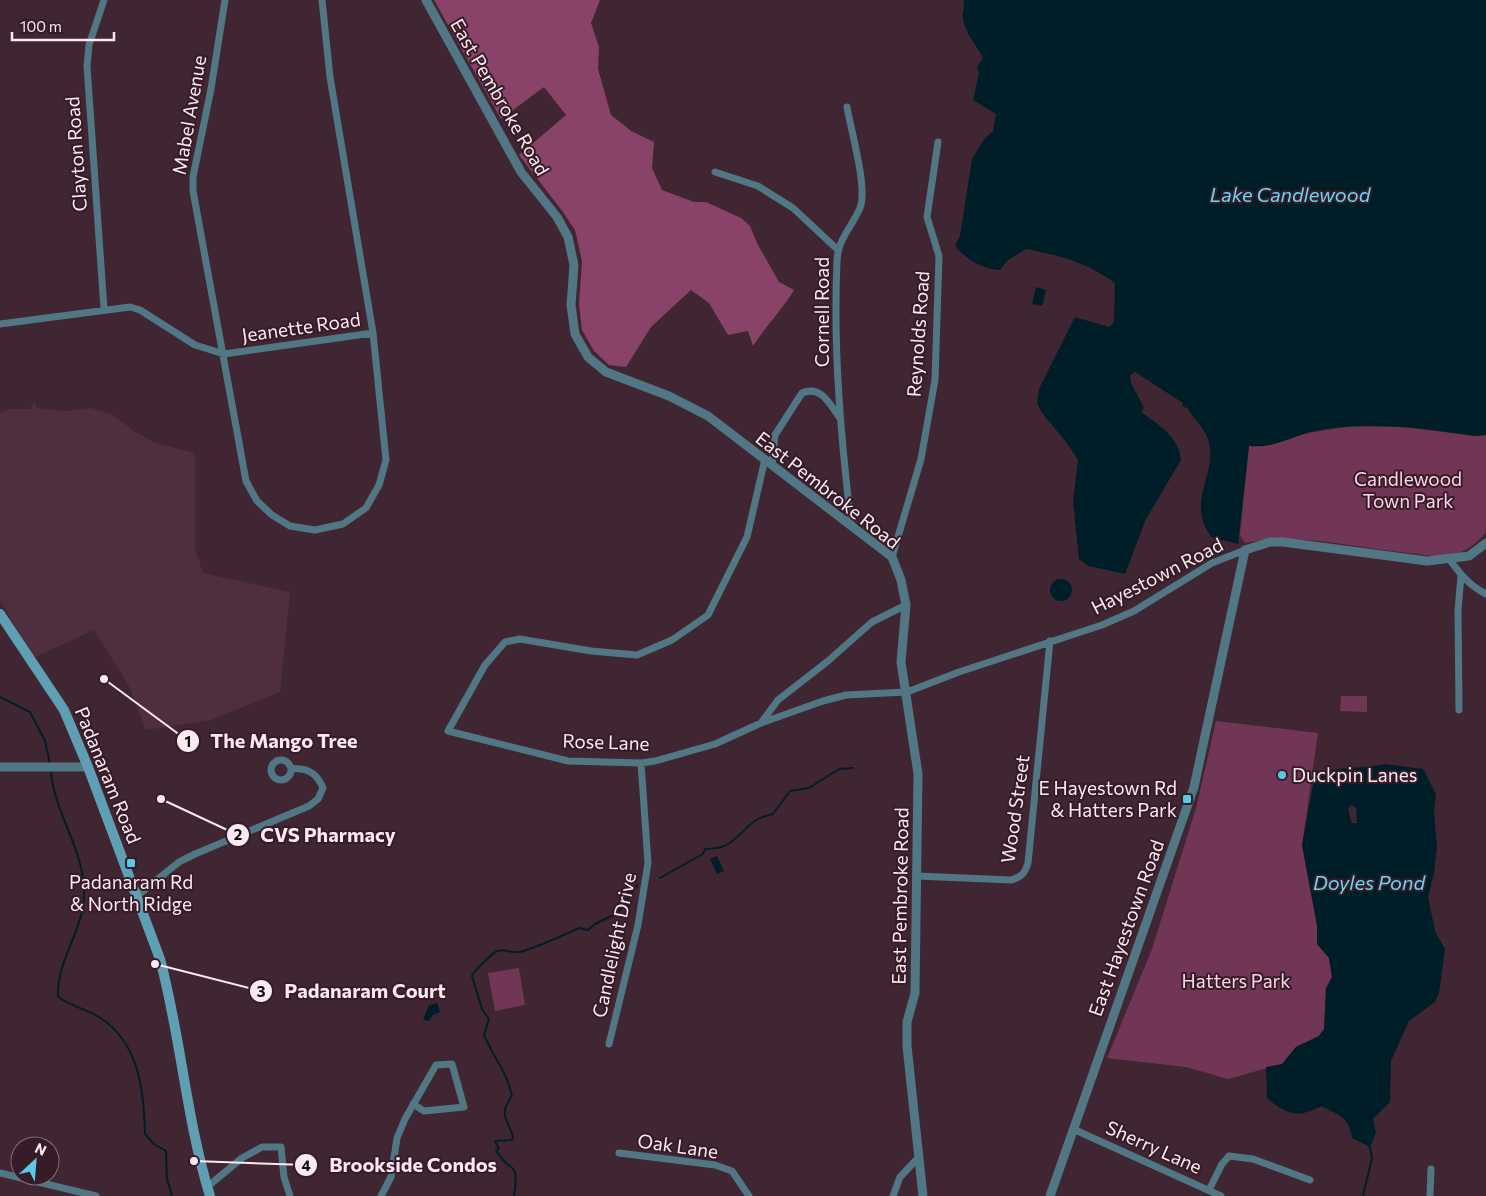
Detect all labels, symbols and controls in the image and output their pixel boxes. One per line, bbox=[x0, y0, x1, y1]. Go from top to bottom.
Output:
scale bar bbox=[12, 10, 115, 42]
street label: East Pembroke Road bbox=[446, 14, 555, 179]
text: 100 m bbox=[20, 17, 62, 35]
street label: Mabel Avenue bbox=[167, 53, 210, 176]
street label: Clayton Road bbox=[60, 96, 91, 212]
water label: Lake Candlewood bbox=[1210, 182, 1372, 206]
street label: Cornell Road bbox=[810, 257, 833, 367]
street label: Reynolds Road bbox=[902, 270, 933, 398]
street label: Jeanette Road bbox=[240, 307, 362, 346]
street label: East Pembroke Road bbox=[751, 426, 905, 553]
park label: Candlewood Town Park bbox=[1354, 467, 1462, 512]
street label: Hayestown Road bbox=[1087, 532, 1227, 619]
street label: Padanaram Road bbox=[71, 703, 146, 847]
callout: The Mango Tree bbox=[176, 724, 368, 759]
text: The Mango Tree bbox=[210, 728, 358, 752]
street label: Rose Lane bbox=[562, 728, 650, 755]
text: 1 bbox=[185, 732, 191, 750]
street label: Wood Street bbox=[996, 753, 1034, 865]
place label: Duckpin Lanes bbox=[1292, 763, 1417, 786]
marker: Duckpin Lanes bbox=[1276, 769, 1288, 781]
place label: E Hayestown Rd & Hatters Park bbox=[1039, 776, 1177, 821]
marker: E Hayestown Rd & Hatters Park bbox=[1181, 793, 1193, 805]
street label: East Pembroke Road bbox=[886, 807, 913, 985]
callout: CVS Pharmacy bbox=[225, 817, 405, 852]
text: CVS Pharmacy bbox=[260, 822, 396, 846]
text: 2 bbox=[234, 825, 242, 843]
street label: East Hayestown Road bbox=[1083, 836, 1168, 1019]
marker: Padanaram Rd & North Ridge bbox=[125, 857, 137, 869]
place label: Padanaram Rd & North Ridge bbox=[69, 870, 193, 915]
street label: Candlelight Drive bbox=[587, 870, 640, 1020]
water label: Doyles Pond bbox=[1313, 870, 1426, 894]
park label: Hatters Park bbox=[1182, 969, 1290, 992]
callout: Padanaram Court bbox=[249, 974, 455, 1009]
text: Padanaram Court bbox=[284, 978, 446, 1002]
text: 3 bbox=[257, 982, 266, 1000]
street label: Sherry Lane bbox=[1103, 1115, 1206, 1178]
street label: Oak Lane bbox=[636, 1128, 720, 1163]
north arrow bbox=[10, 1136, 60, 1186]
text: N bbox=[32, 1139, 49, 1159]
callout: Brookside Condos bbox=[294, 1148, 506, 1183]
text: Brookside Condos bbox=[329, 1152, 497, 1176]
text: 4 bbox=[301, 1156, 311, 1174]

